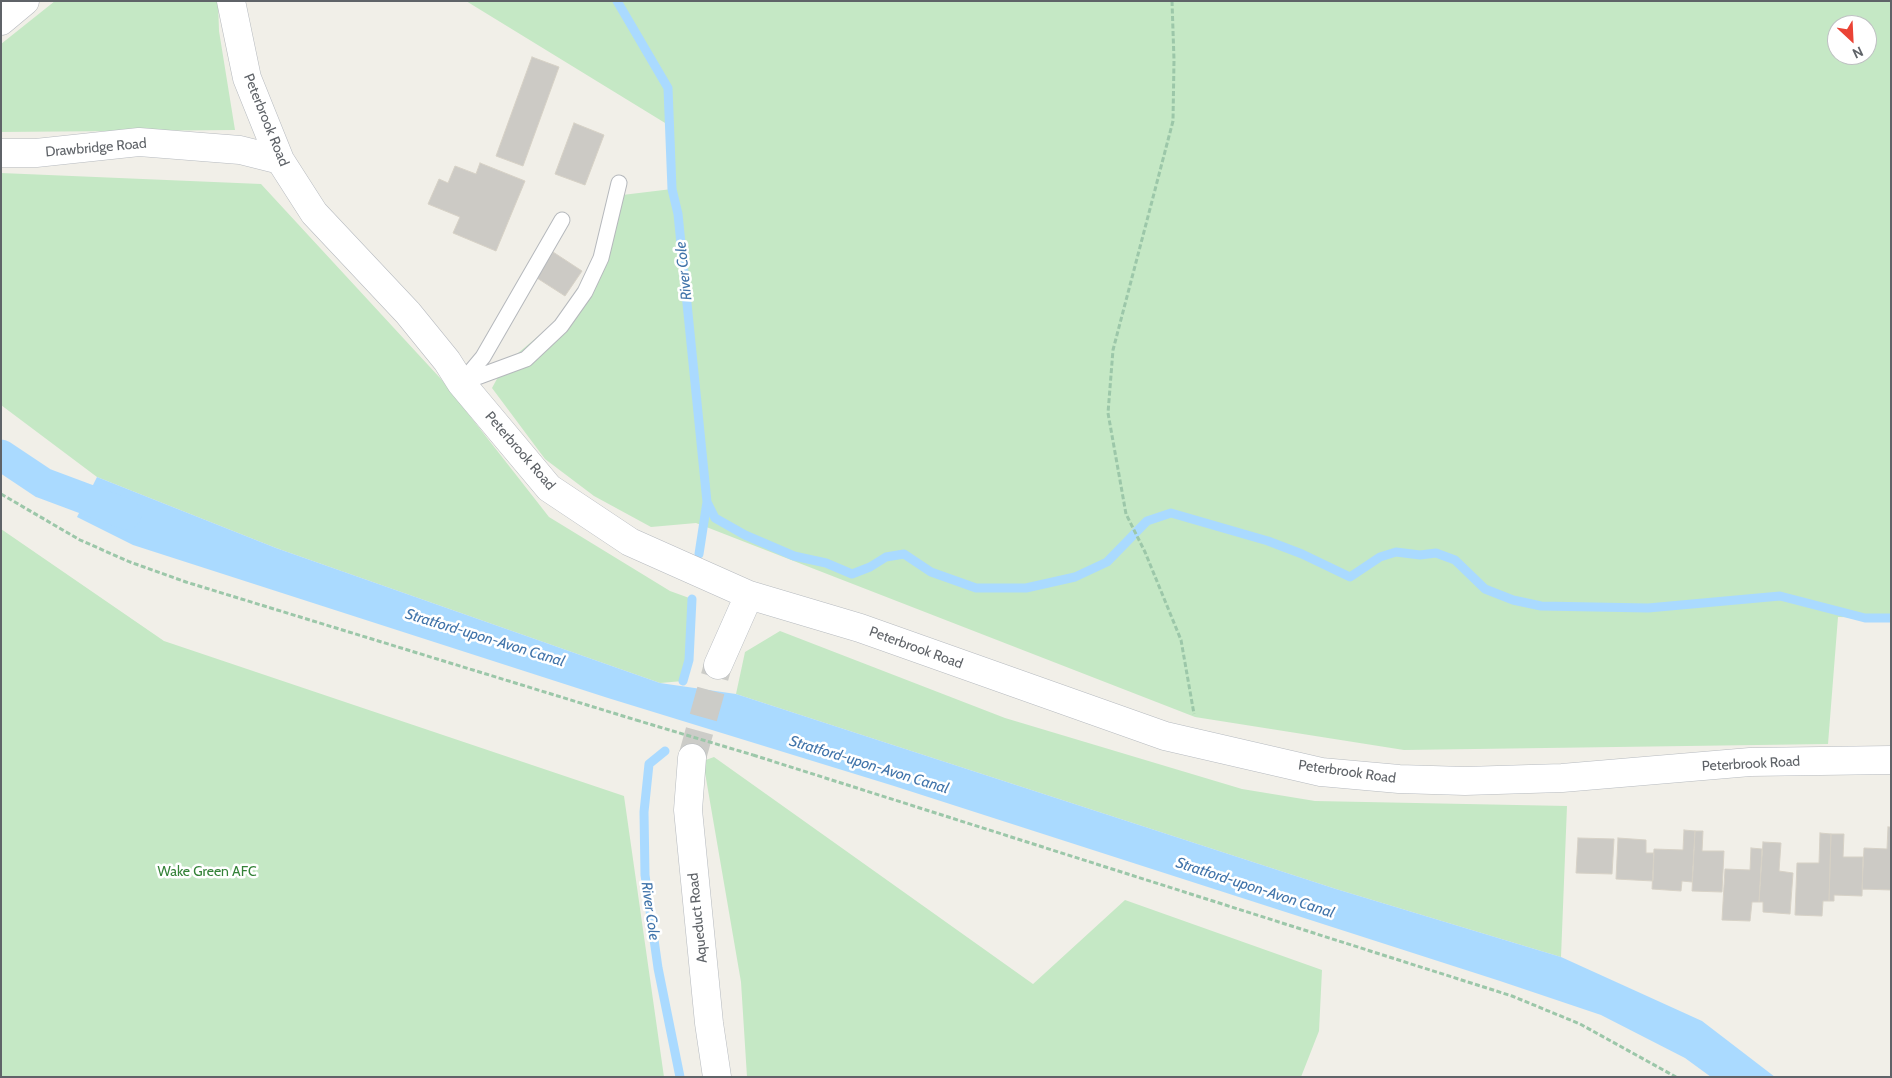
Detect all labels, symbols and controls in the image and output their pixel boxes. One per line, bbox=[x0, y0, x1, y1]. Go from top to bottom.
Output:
north arrow bbox=[1827, 15, 1877, 65]
text: N bbox=[1850, 42, 1866, 63]
street label: Peterbrook Road bbox=[240, 71, 292, 169]
street label: Drawbridge Road bbox=[45, 135, 147, 161]
water label: River Cole bbox=[672, 241, 696, 301]
street label: Peterbrook Road bbox=[481, 408, 559, 494]
water label: Stratford-upon-Avon Canal bbox=[403, 605, 567, 671]
street label: Peterbrook Road bbox=[867, 623, 965, 673]
water label: Stratford-upon-Avon Canal bbox=[787, 732, 951, 798]
street label: Peterbrook Road bbox=[1701, 753, 1801, 775]
street label: Peterbrook Road bbox=[1297, 757, 1397, 787]
water label: Stratford-upon-Avon Canal bbox=[1173, 854, 1337, 922]
park label: Wake Green AFC bbox=[157, 864, 257, 880]
street label: Aqueduct Road bbox=[685, 872, 711, 964]
water label: River Cole bbox=[637, 881, 663, 941]

